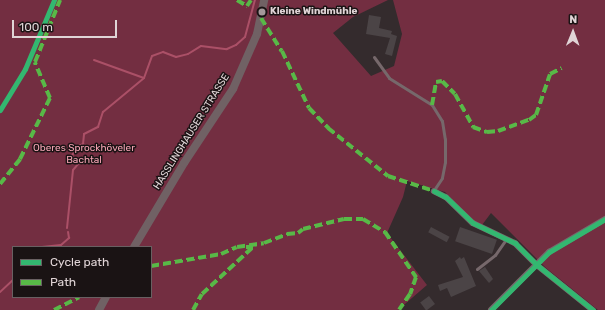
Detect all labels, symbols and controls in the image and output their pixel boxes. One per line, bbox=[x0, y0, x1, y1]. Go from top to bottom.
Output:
place label: Kleine Windmühle bbox=[270, 6, 358, 18]
marker: Kleine Windmühle bbox=[257, 7, 267, 17]
scale bar bbox=[14, 12, 119, 38]
north arrow bbox=[553, 12, 593, 52]
text: N bbox=[569, 13, 577, 26]
text: 100 m bbox=[19, 20, 53, 34]
street label: HASSLINGHAUSER STRASSE bbox=[151, 72, 233, 192]
park label: Oberes Sprockhöveler Bachtal bbox=[33, 142, 135, 166]
legend bbox=[12, 246, 152, 298]
text: Cycle path bbox=[50, 255, 109, 269]
text: Path bbox=[50, 275, 76, 289]

